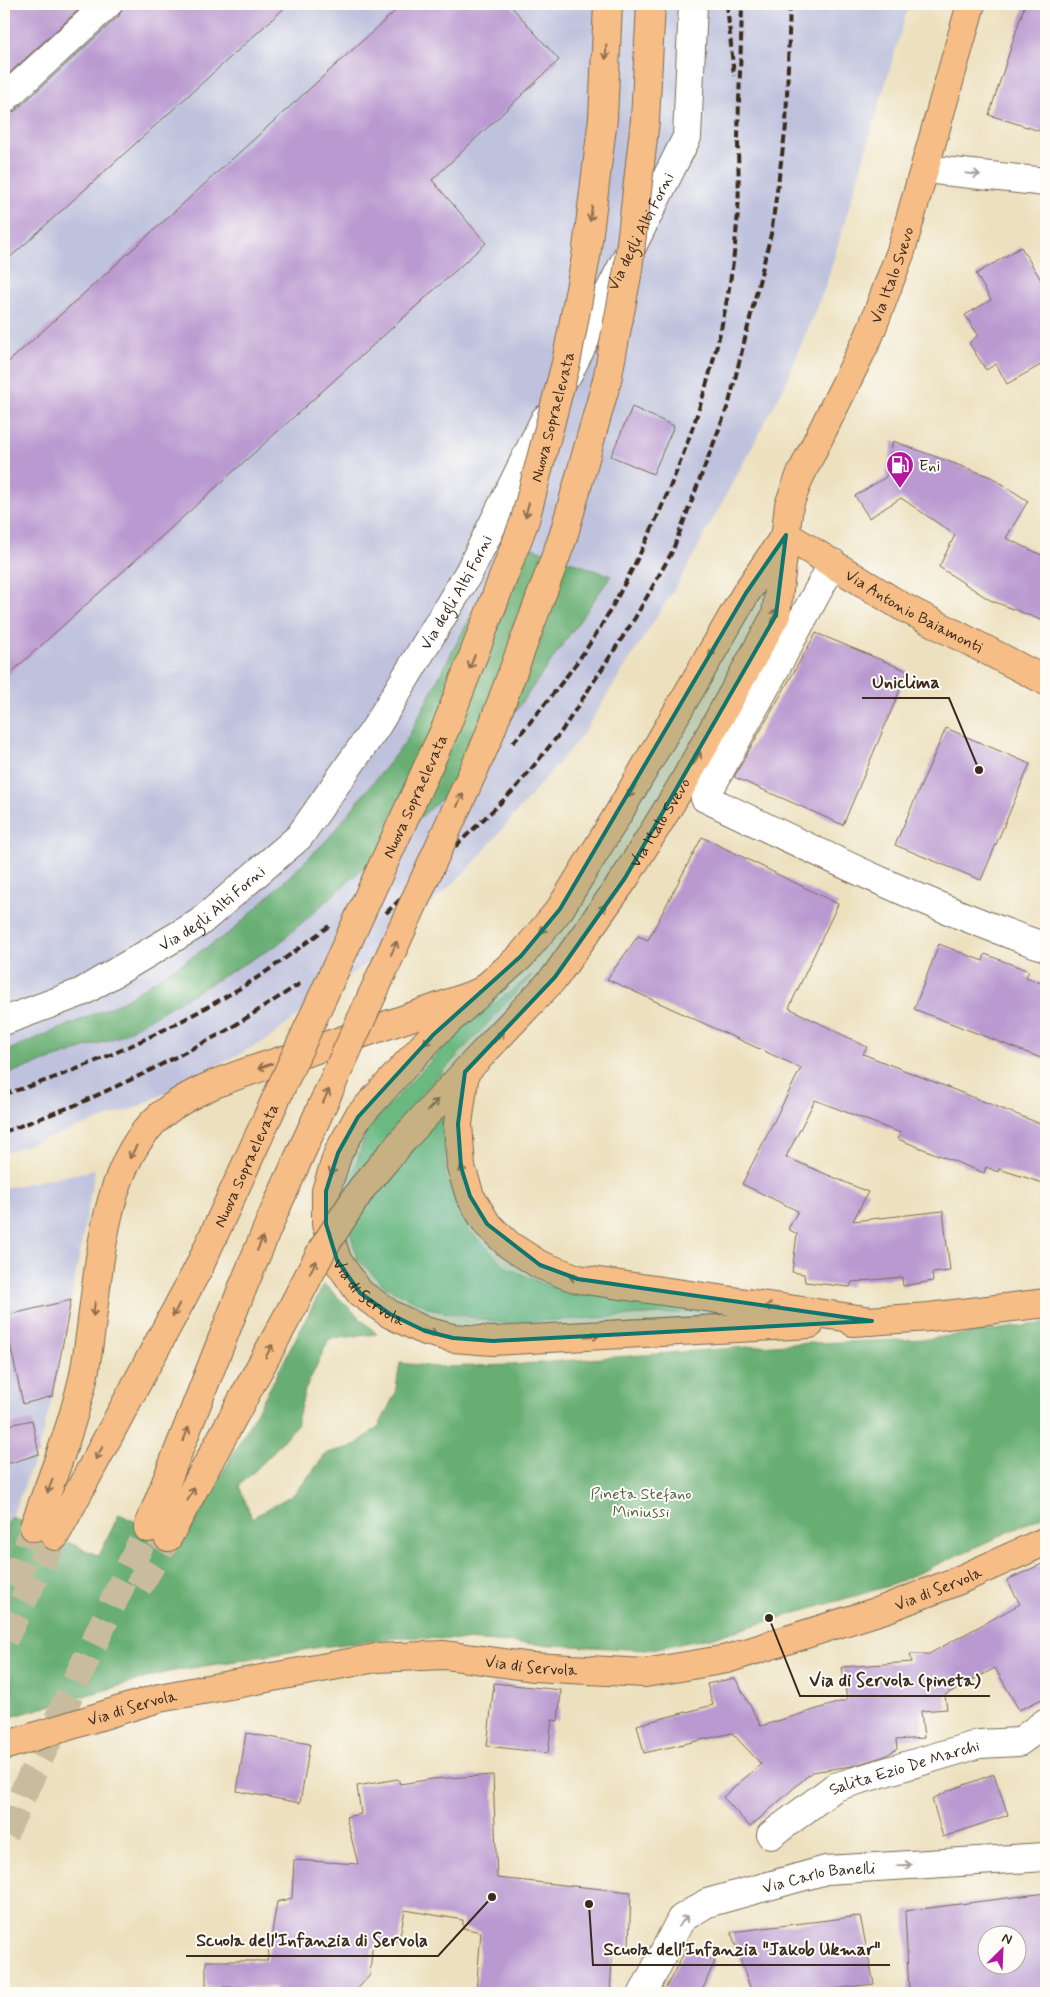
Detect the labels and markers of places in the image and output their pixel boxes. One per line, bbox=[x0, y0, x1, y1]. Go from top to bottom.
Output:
fuel station icon: Eni bbox=[885, 450, 915, 489]
place label: Eni bbox=[919, 456, 940, 477]
callout: Uniclima bbox=[862, 665, 949, 698]
callout: Via di Servola (pineta) bbox=[800, 1663, 990, 1696]
callout: Scuola dell'Infanzia di Servola bbox=[186, 1923, 438, 1956]
callout: Scuola dell'Infanzia "Jakob Ukmar" bbox=[593, 1932, 890, 1965]

